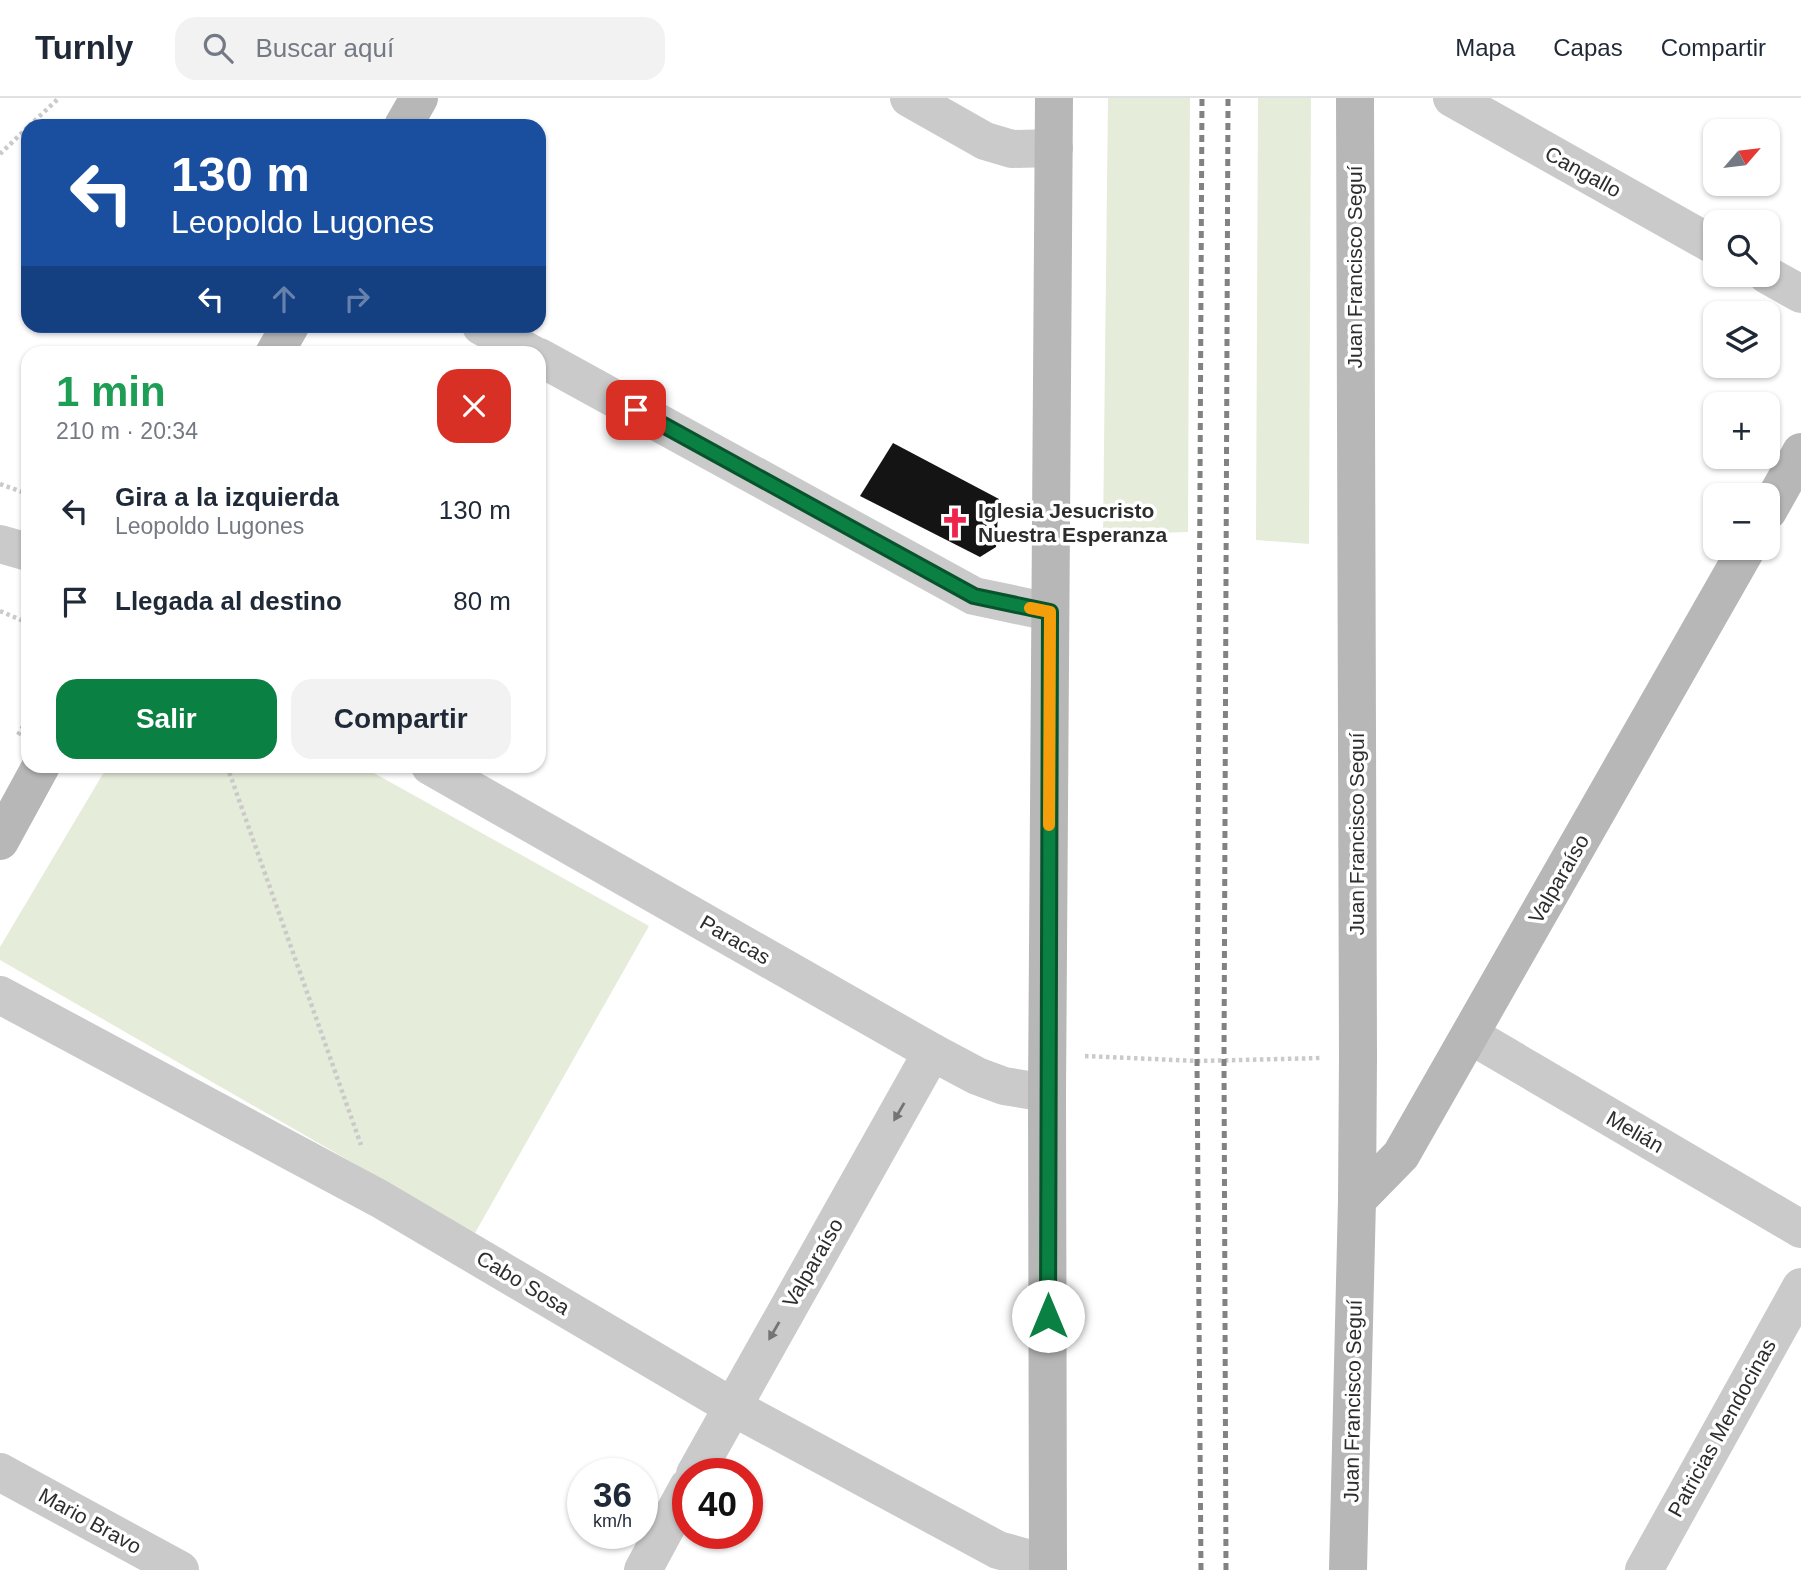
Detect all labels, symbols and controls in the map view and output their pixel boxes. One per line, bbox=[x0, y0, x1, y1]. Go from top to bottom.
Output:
search box bbox=[175, 17, 665, 80]
text: Turnly bbox=[35, 29, 133, 66]
icon: search bbox=[199, 29, 237, 67]
text: Buscar aquí bbox=[255, 33, 394, 63]
text: Mapa bbox=[1455, 34, 1515, 61]
text: Capas bbox=[1553, 34, 1623, 61]
text: Compartir bbox=[1661, 34, 1766, 61]
north arrow bbox=[1703, 119, 1780, 196]
map controls bbox=[1703, 119, 1780, 560]
street label: Cangallo bbox=[1541, 141, 1625, 202]
icon: left bbox=[56, 147, 147, 238]
text: 130 m bbox=[171, 147, 310, 201]
street label: Juan Francisco Seguí bbox=[1343, 165, 1366, 369]
text: Leopoldo Lugones bbox=[171, 204, 434, 240]
button: search bbox=[1703, 210, 1780, 287]
icon: left bbox=[192, 280, 230, 318]
icon: ahead bbox=[265, 280, 303, 318]
icon: right bbox=[338, 280, 376, 318]
button: layers bbox=[1703, 301, 1780, 378]
text: 1 min bbox=[56, 368, 166, 415]
button: close bbox=[437, 369, 511, 443]
pin bbox=[606, 380, 666, 440]
icon: arrive bbox=[617, 391, 655, 429]
button: + bbox=[1703, 392, 1780, 469]
text: 210 m · 20:34 bbox=[56, 418, 198, 444]
text: Gira a la izquierda bbox=[115, 482, 339, 512]
button: − bbox=[1703, 483, 1780, 560]
icon: left bbox=[56, 492, 94, 530]
text: 130 m bbox=[439, 495, 511, 525]
place label: Iglesia Jesucristo Nuestra Esperanza bbox=[978, 499, 1167, 546]
church icon: Iglesia Jesucristo Nuestra Esperanza bbox=[938, 506, 972, 540]
text: Leopoldo Lugones bbox=[115, 513, 304, 539]
icon: arrive bbox=[56, 583, 94, 621]
text: Llegada al destino bbox=[115, 586, 342, 616]
text: 80 m bbox=[453, 586, 511, 616]
button: Salir bbox=[56, 679, 277, 759]
button: Compartir bbox=[291, 679, 511, 759]
street label: Juan Francisco Seguí bbox=[1345, 732, 1368, 936]
street label: Valparaíso bbox=[1524, 830, 1593, 927]
street label: Paracas bbox=[696, 910, 774, 969]
one-way arrow bbox=[893, 1102, 905, 1121]
street label: Melián bbox=[1603, 1106, 1668, 1157]
street label: Valparaíso bbox=[778, 1214, 847, 1311]
street label: Cabo Sosa bbox=[473, 1246, 574, 1319]
position arrow bbox=[1011, 1279, 1085, 1353]
street label: Juan Francisco Seguí bbox=[1339, 1299, 1366, 1503]
one-way arrow bbox=[768, 1321, 780, 1340]
street label: Patricias Mendocinas bbox=[1663, 1335, 1780, 1521]
speed limit sign: 40 bbox=[672, 1458, 763, 1549]
text: 36 bbox=[593, 1475, 632, 1514]
street label: Mario Bravo bbox=[35, 1483, 145, 1558]
text: km/h bbox=[593, 1511, 632, 1531]

